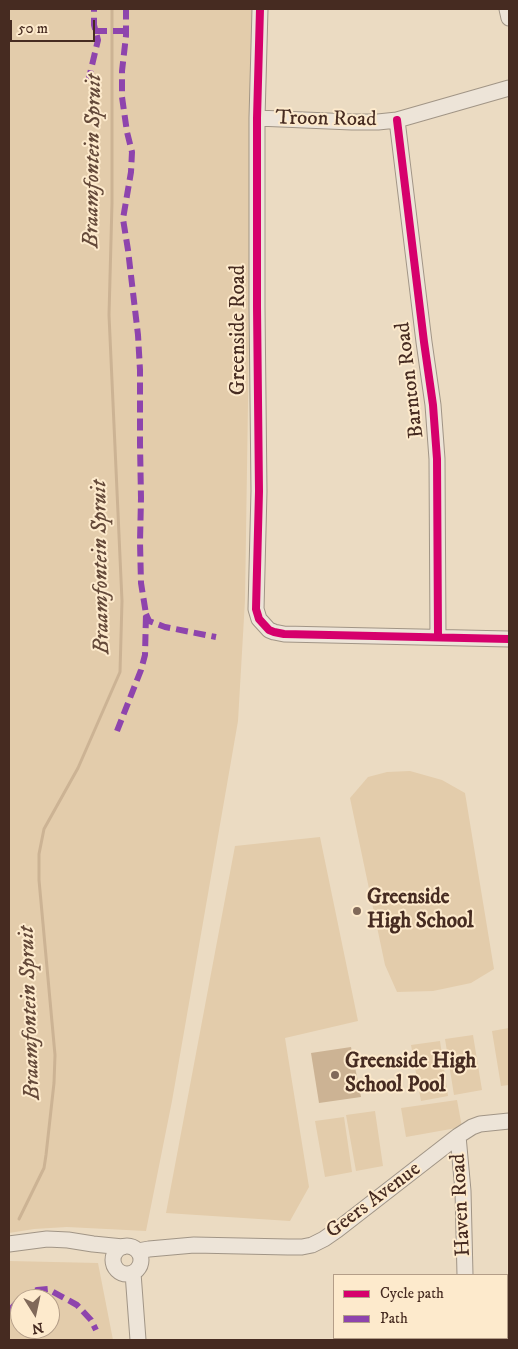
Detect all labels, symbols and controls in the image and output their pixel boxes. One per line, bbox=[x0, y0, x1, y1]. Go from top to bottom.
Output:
scale bar bbox=[12, 10, 98, 42]
text: 50 m bbox=[18, 19, 48, 38]
water label: Braamfontein Spruit bbox=[79, 74, 109, 248]
street label: Troon Road bbox=[275, 107, 377, 133]
street label: Greenside Road bbox=[227, 265, 253, 395]
street label: Barnton Road bbox=[391, 321, 431, 439]
water label: Braamfontein Spruit bbox=[87, 480, 117, 654]
place label: Greenside High School bbox=[367, 886, 473, 936]
marker: Greenside High School bbox=[351, 905, 363, 917]
water label: Braamfontein Spruit bbox=[15, 926, 47, 1100]
place label: Greenside High School Pool bbox=[345, 1050, 476, 1100]
marker: Greenside High School Pool bbox=[329, 1069, 341, 1081]
street label: Haven Road bbox=[447, 1153, 477, 1257]
street label: Geers Avenue bbox=[322, 1157, 426, 1245]
legend bbox=[333, 1274, 508, 1339]
text: Cycle path bbox=[380, 1284, 444, 1303]
north arrow bbox=[10, 1289, 60, 1339]
text: Path bbox=[380, 1309, 408, 1328]
text: N bbox=[30, 1318, 45, 1338]

